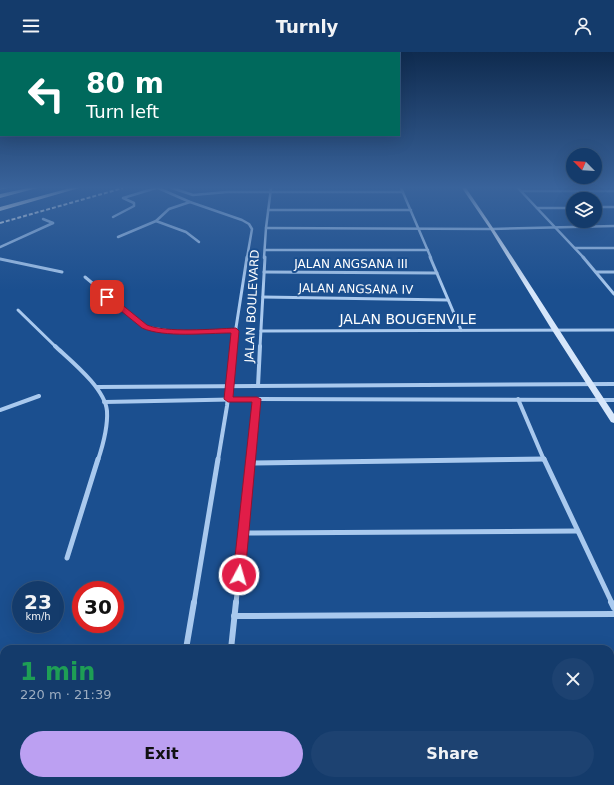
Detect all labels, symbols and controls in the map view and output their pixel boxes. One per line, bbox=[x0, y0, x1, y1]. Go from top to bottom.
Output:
icon: menu bbox=[20, 15, 42, 37]
icon: person bbox=[572, 15, 594, 37]
text: Turnly bbox=[276, 16, 338, 37]
text: 80 m bbox=[86, 67, 164, 100]
icon: left bbox=[20, 68, 72, 120]
text: Turn left bbox=[86, 101, 159, 122]
north arrow bbox=[566, 148, 602, 184]
map controls bbox=[566, 148, 602, 228]
button: layers bbox=[566, 192, 602, 228]
street label: JALAN BOULEVARD bbox=[242, 249, 262, 364]
street label: JALAN ANGSANA III bbox=[293, 257, 408, 271]
pin bbox=[90, 280, 124, 314]
street label: JALAN ANGSANA IV bbox=[297, 281, 414, 297]
icon: arrive bbox=[96, 286, 118, 308]
street label: JALAN BOUGENVILE bbox=[338, 311, 477, 327]
position arrow bbox=[218, 554, 260, 596]
speed limit sign: 30 bbox=[72, 581, 124, 633]
text: 23 bbox=[24, 590, 52, 614]
text: km/h bbox=[25, 611, 51, 622]
text: 1 min bbox=[20, 658, 95, 686]
button: close bbox=[552, 658, 594, 700]
text: 220 m · 21:39 bbox=[20, 687, 111, 702]
button: Exit bbox=[20, 731, 303, 777]
button: Share bbox=[311, 731, 594, 777]

